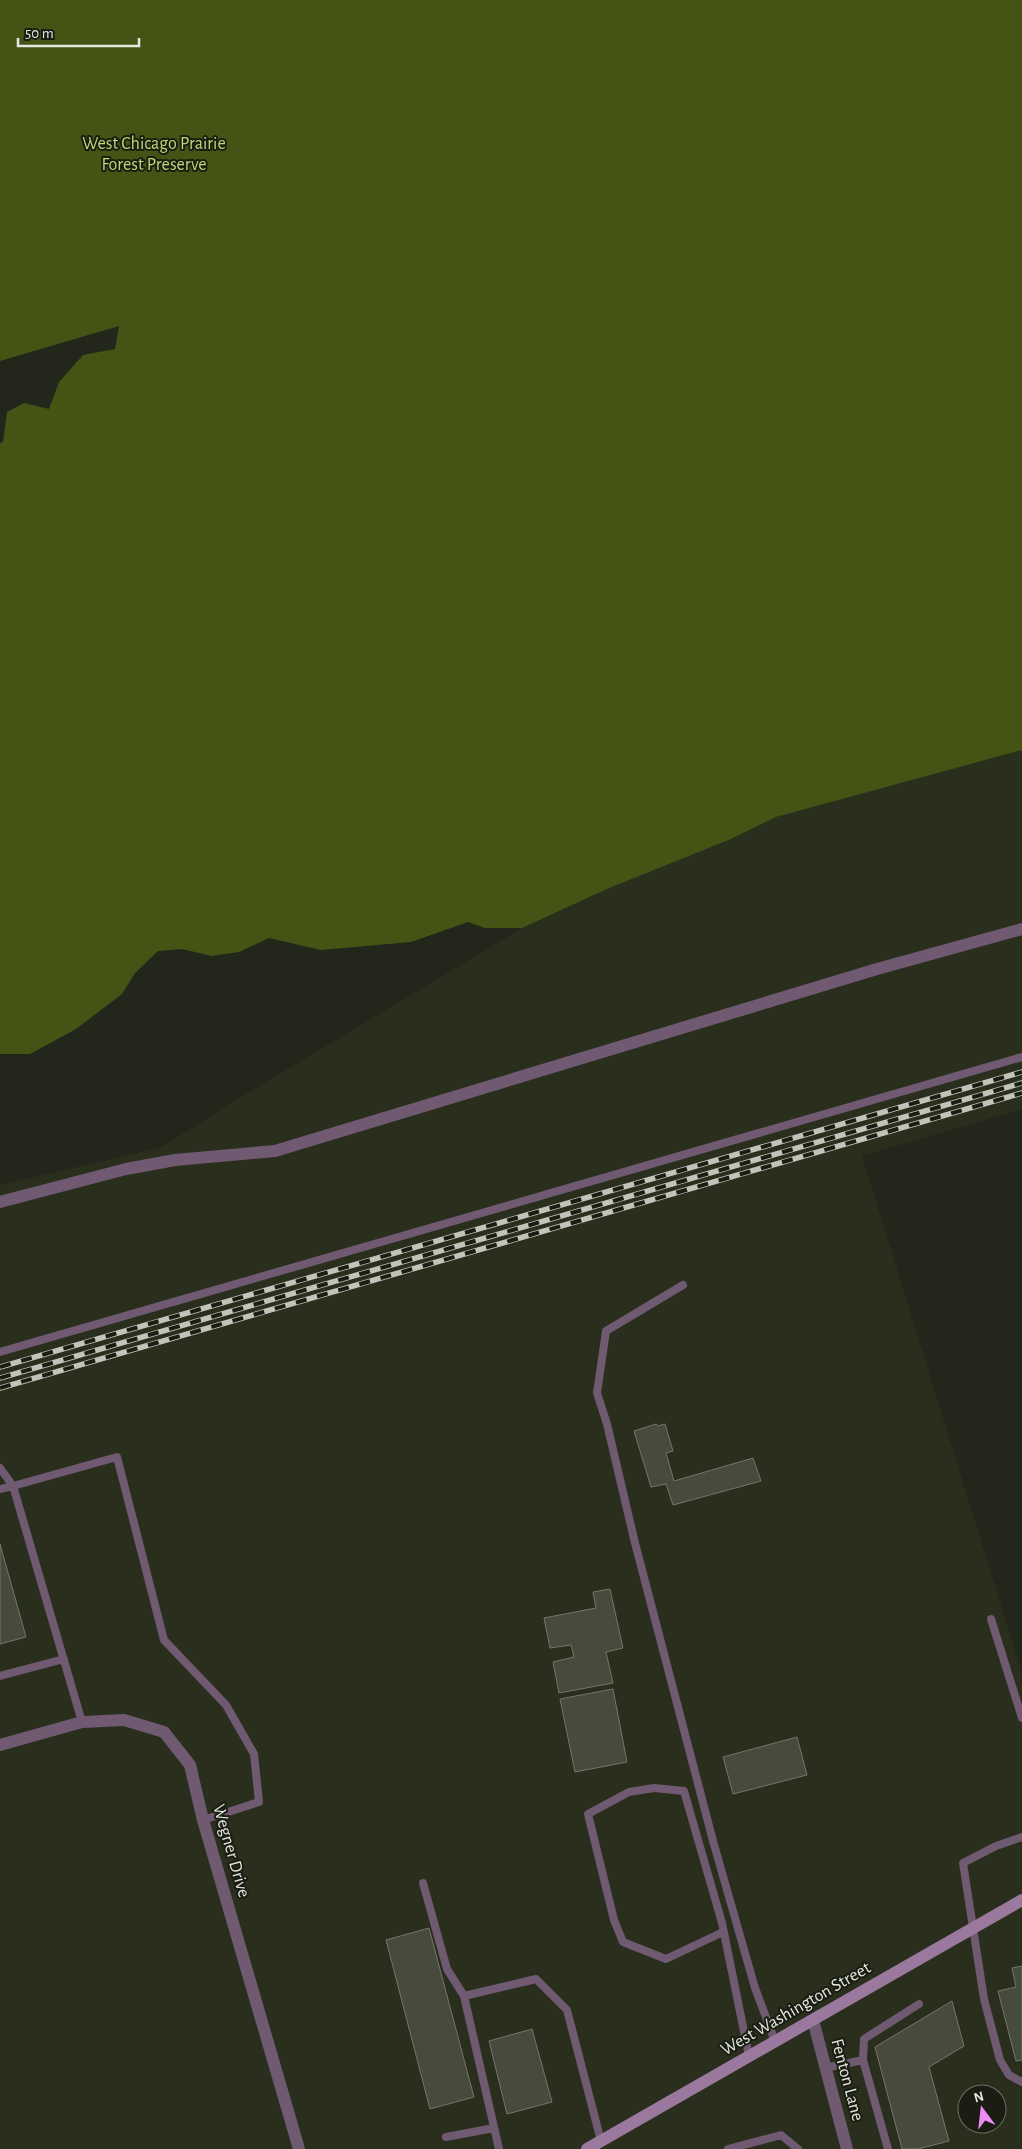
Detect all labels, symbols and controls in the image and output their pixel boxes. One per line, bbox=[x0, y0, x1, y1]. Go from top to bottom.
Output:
scale bar bbox=[18, 15, 139, 47]
text: 50 m bbox=[25, 26, 54, 41]
park label: West Chicago Prairie Forest Preserve bbox=[82, 135, 226, 174]
street label: Wegner Drive bbox=[209, 1802, 253, 1900]
street label: West Washington Street bbox=[718, 1959, 874, 2059]
street label: Fenton Lane bbox=[827, 2037, 867, 2123]
north arrow bbox=[957, 2084, 1007, 2134]
text: N bbox=[972, 2089, 985, 2105]

